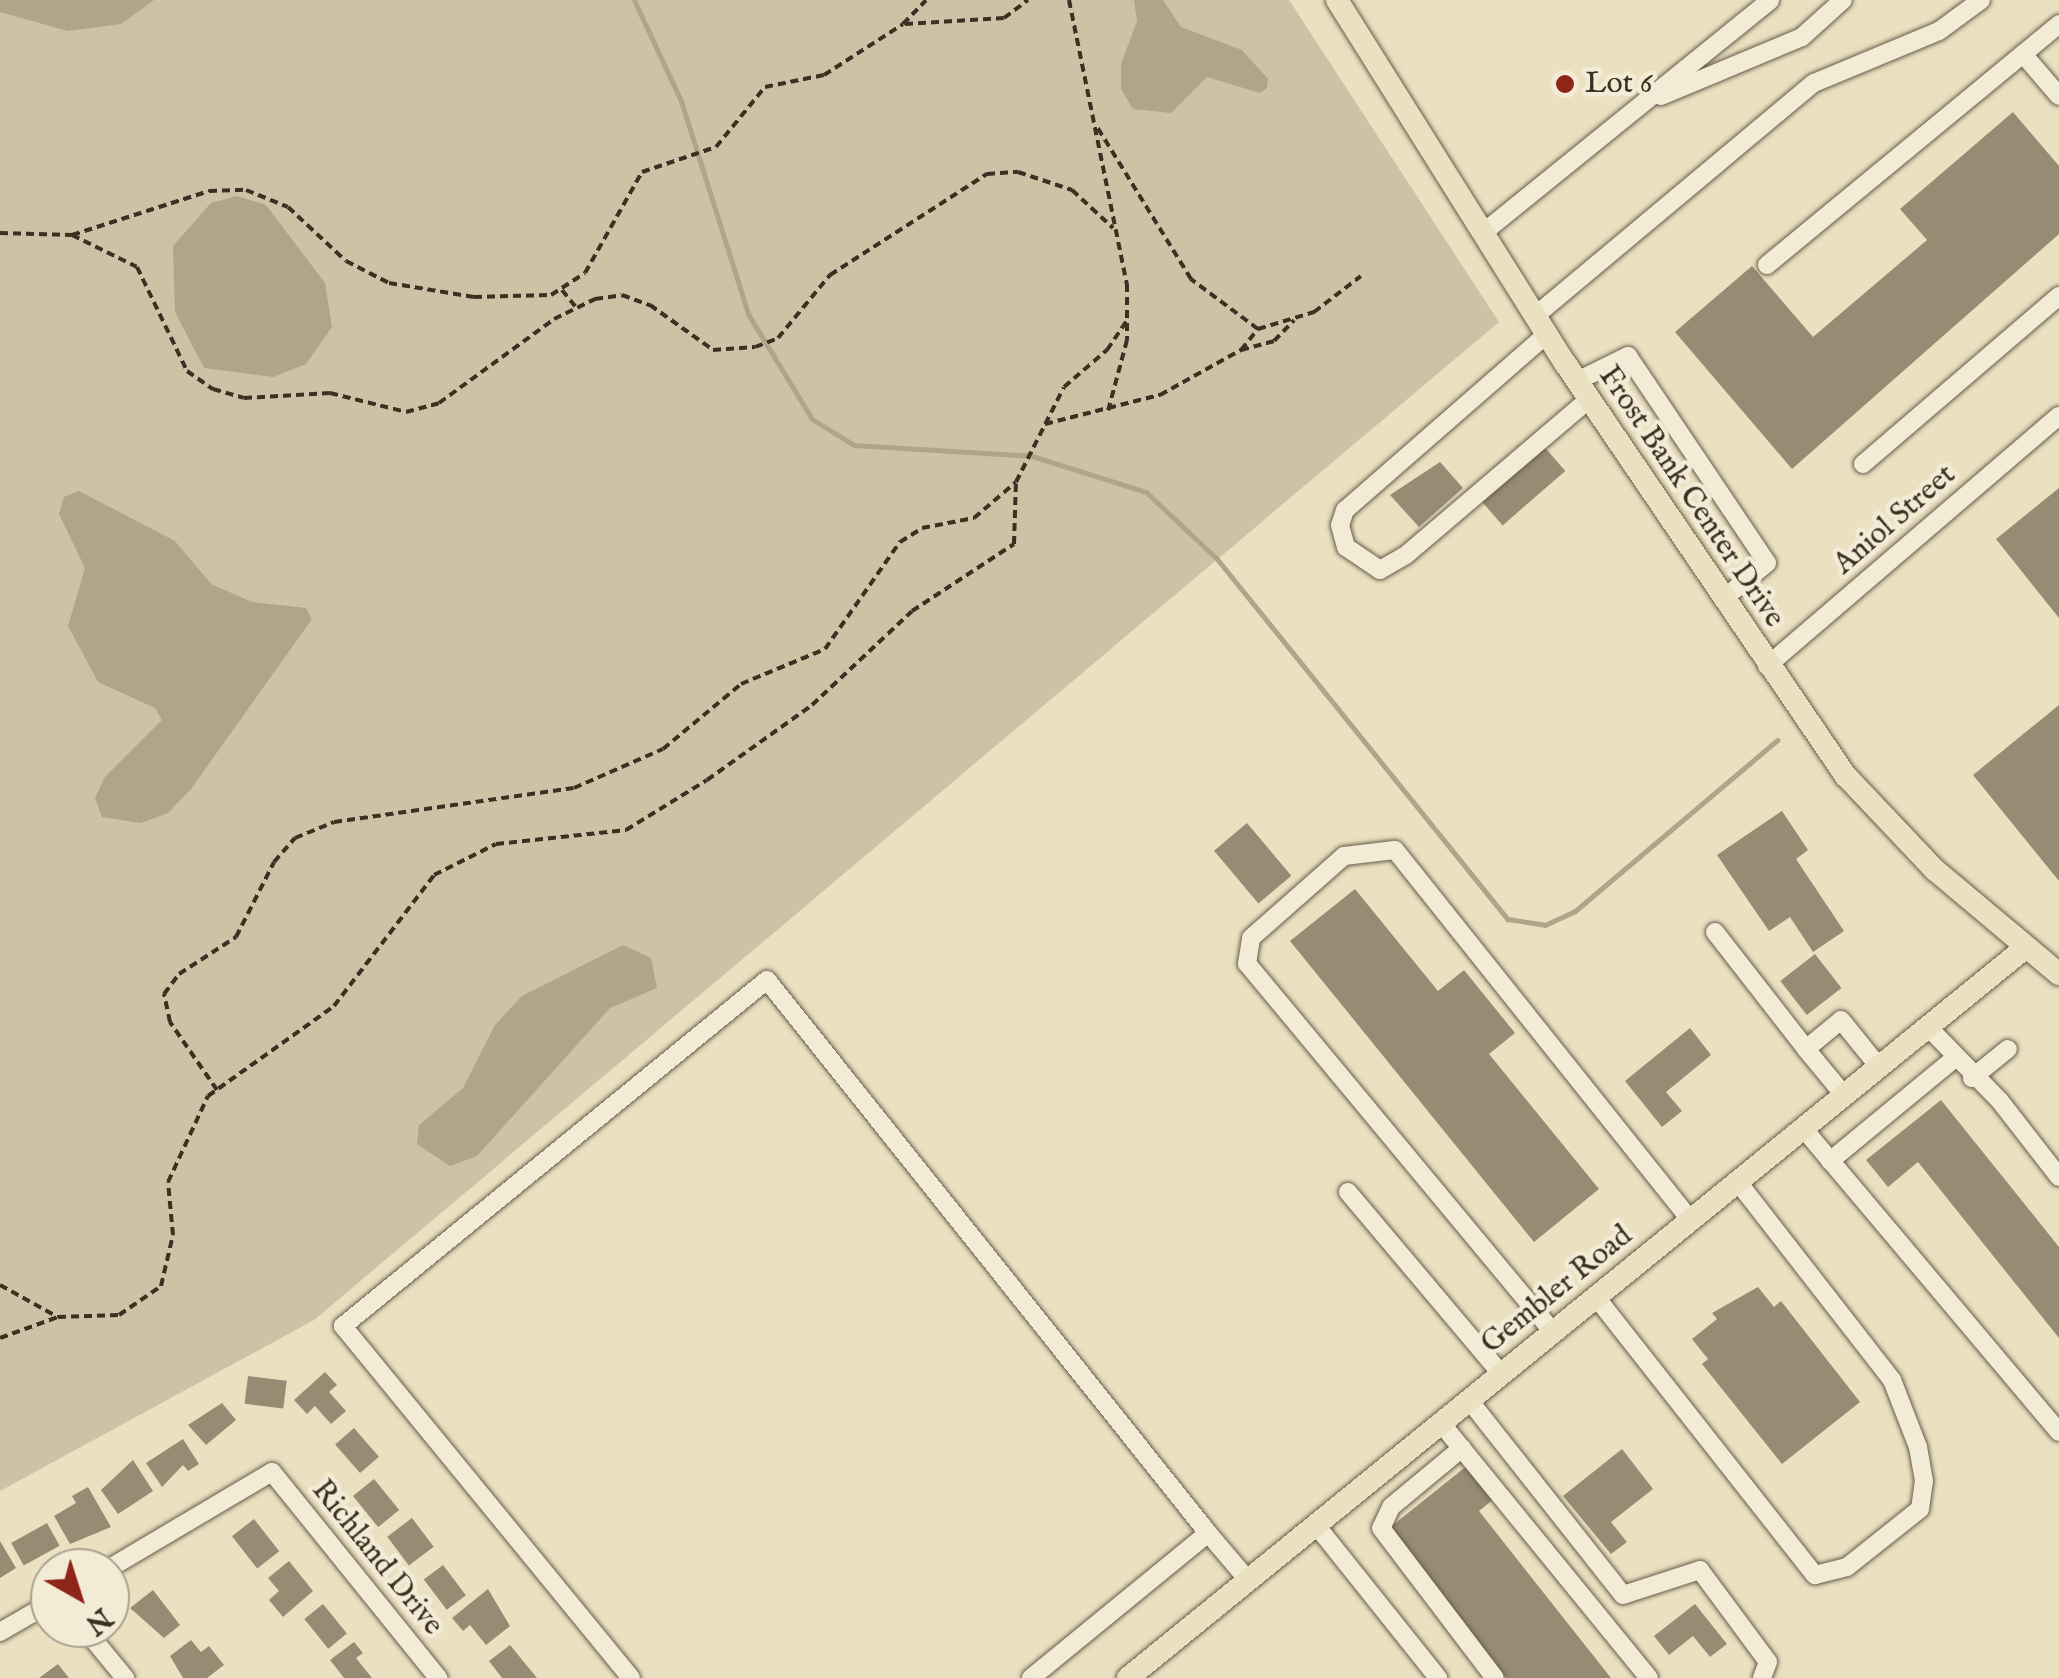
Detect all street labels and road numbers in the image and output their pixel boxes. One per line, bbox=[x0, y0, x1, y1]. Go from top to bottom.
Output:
street label: Frost Bank Center Drive bbox=[1590, 360, 1792, 634]
street label: Aniol Street bbox=[1827, 457, 1963, 583]
street label: Gembler Road bbox=[1474, 1218, 1640, 1362]
street label: Richland Drive bbox=[304, 1473, 450, 1643]

